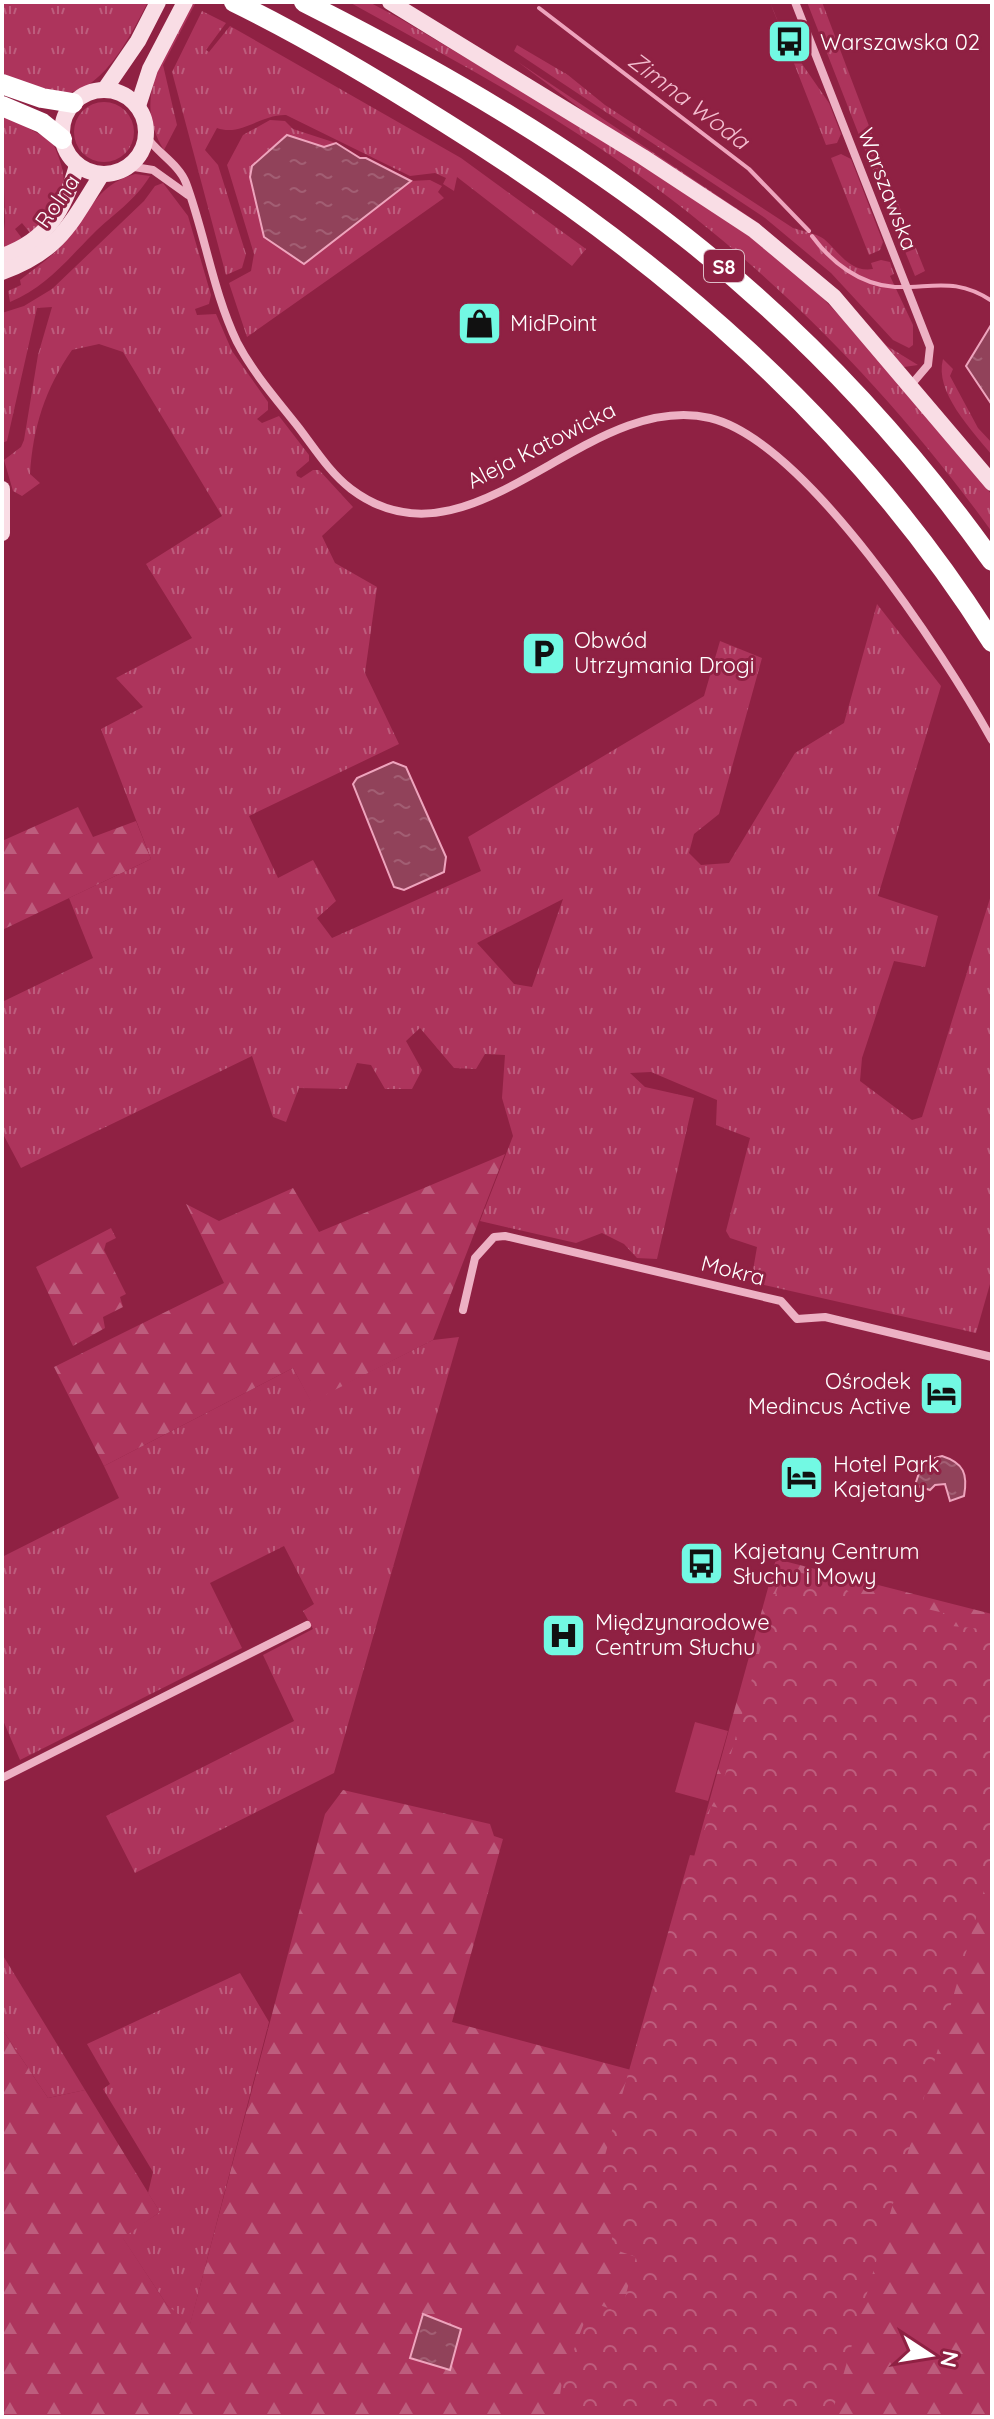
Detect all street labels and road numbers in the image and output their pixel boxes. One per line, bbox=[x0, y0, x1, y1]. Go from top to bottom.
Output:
street label: Warszawska bbox=[852, 124, 924, 254]
street label: Rolna bbox=[29, 169, 85, 233]
road number: S8 bbox=[704, 250, 744, 282]
street label: Aleja Katowicka bbox=[462, 395, 620, 495]
street label: Mokra bbox=[698, 1249, 768, 1291]

